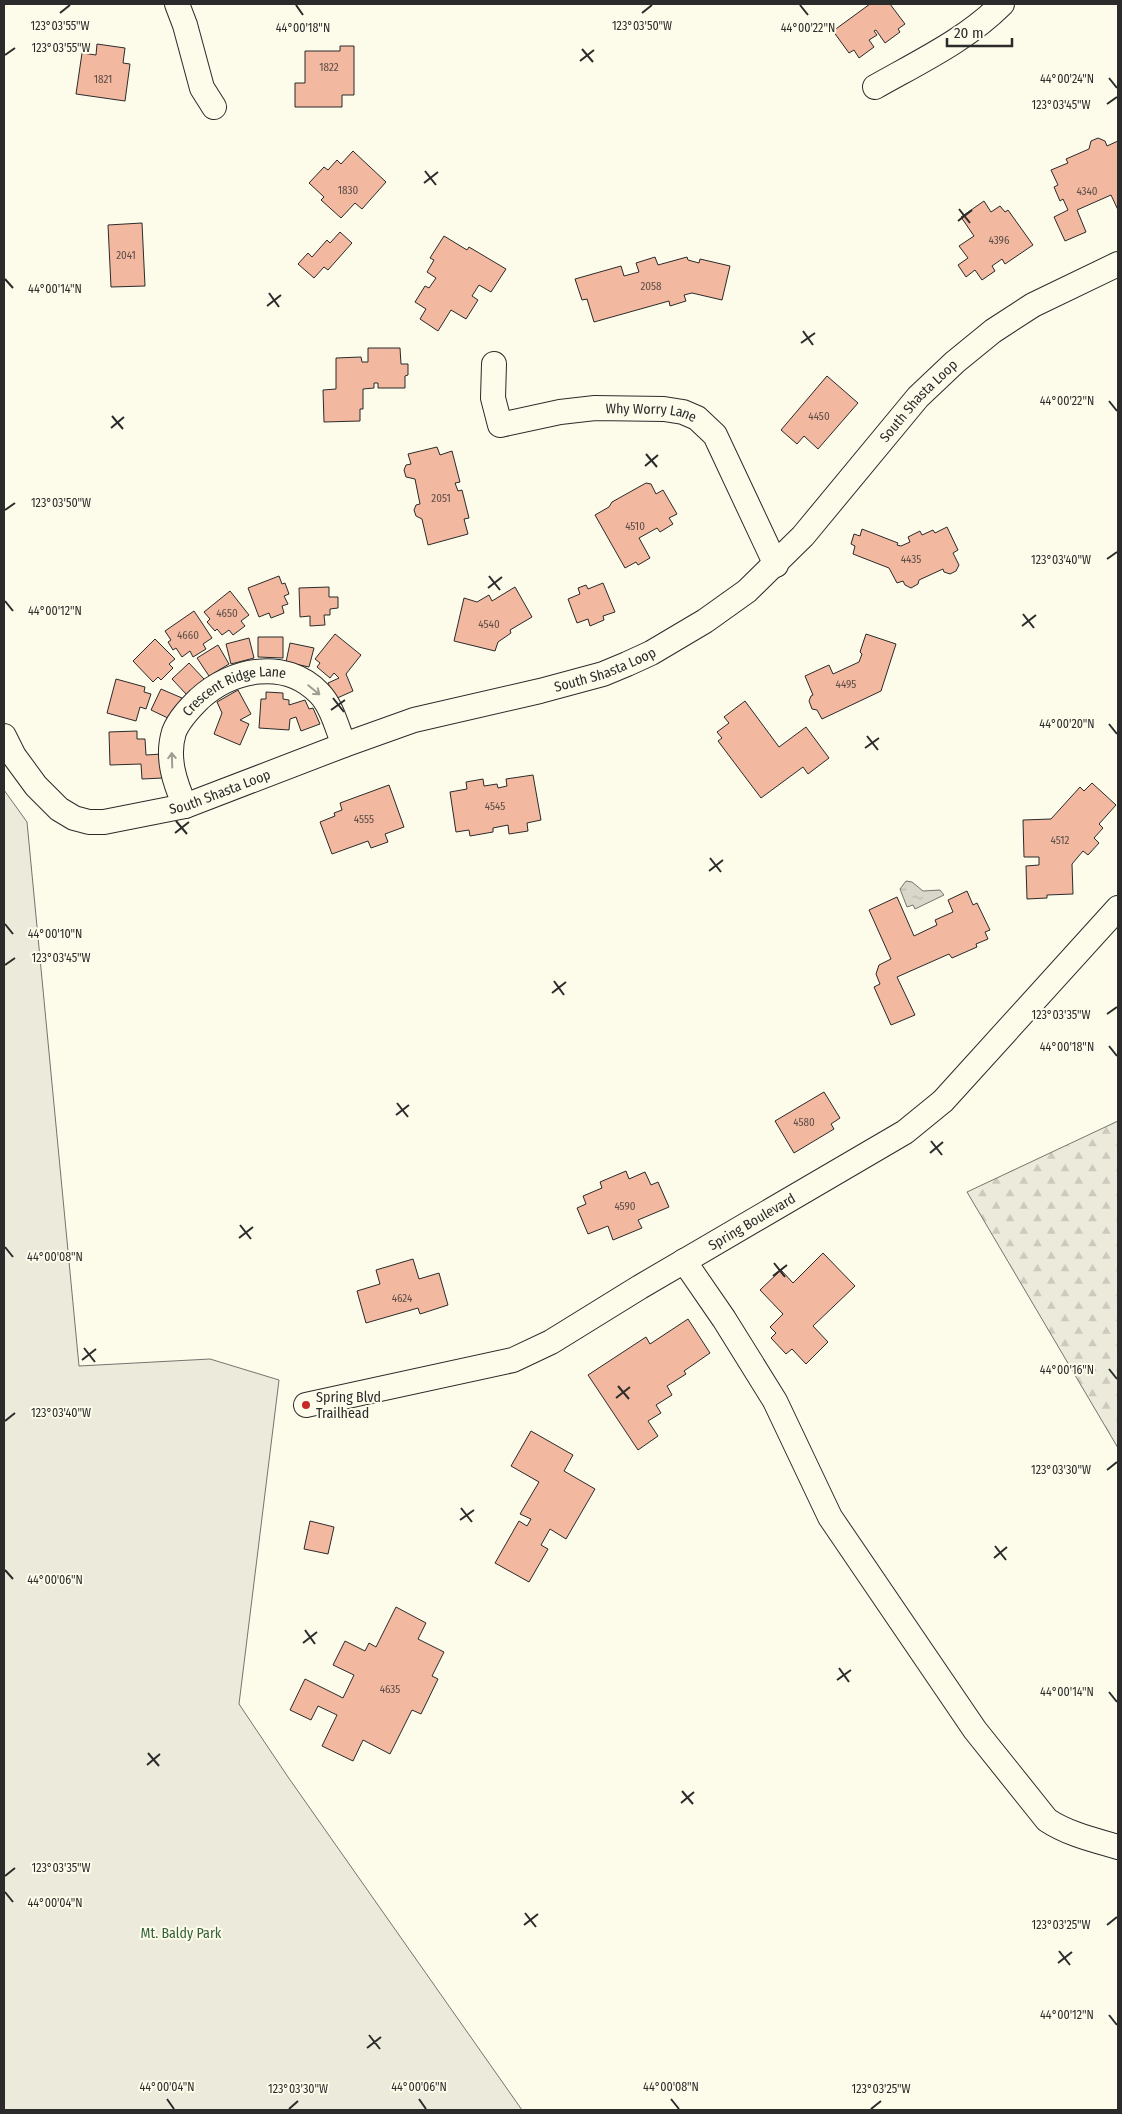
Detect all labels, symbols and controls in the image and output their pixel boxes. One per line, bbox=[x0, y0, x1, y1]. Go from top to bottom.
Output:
scale bar bbox=[947, 15, 1012, 47]
text: 123°03'55"W bbox=[30, 19, 90, 33]
text: 123°03'50"W bbox=[612, 19, 672, 33]
text: 44°00'18"N bbox=[276, 21, 330, 35]
text: 44°00'22"N bbox=[781, 21, 835, 35]
text: 20 m bbox=[954, 24, 984, 42]
text: 123°03'55"W bbox=[31, 41, 91, 55]
house number: 1822 bbox=[319, 61, 339, 74]
text: 44°00'24"N bbox=[1040, 72, 1094, 86]
house number: 1821 bbox=[94, 73, 112, 86]
text: 123°03'45"W bbox=[1032, 98, 1090, 112]
house number: 1830 bbox=[338, 184, 359, 197]
house number: 4340 bbox=[1076, 185, 1098, 198]
house number: 4396 bbox=[989, 234, 1010, 247]
house number: 2041 bbox=[116, 249, 136, 262]
house number: 2058 bbox=[640, 280, 662, 293]
text: 44°00'14"N bbox=[28, 282, 82, 296]
street label: South Shasta Loop bbox=[876, 356, 961, 446]
text: 44°00'22"N bbox=[1040, 394, 1094, 408]
street label: Why Worry Lane bbox=[605, 400, 699, 426]
house number: 4450 bbox=[808, 410, 830, 423]
house number: 2051 bbox=[431, 492, 451, 505]
text: 123°03'50"W bbox=[31, 496, 91, 510]
house number: 4510 bbox=[625, 520, 645, 533]
house number: 4435 bbox=[901, 553, 921, 566]
text: 123°03'40"W bbox=[1031, 553, 1091, 567]
text: 44°00'12"N bbox=[28, 604, 82, 618]
house number: 4650 bbox=[216, 607, 238, 620]
house number: 4540 bbox=[478, 618, 500, 631]
house number: 4660 bbox=[177, 629, 199, 642]
street label: South Shasta Loop bbox=[552, 644, 659, 696]
street label: Crescent Ridge Lane bbox=[179, 663, 288, 720]
house number: 4495 bbox=[836, 678, 856, 691]
one-way arrow bbox=[308, 685, 321, 696]
text: 44°00'20"N bbox=[1039, 717, 1095, 731]
one-way arrow bbox=[167, 752, 177, 768]
street label: South Shasta Loop bbox=[168, 766, 273, 818]
house number: 4545 bbox=[485, 800, 505, 813]
house number: 4555 bbox=[354, 813, 374, 826]
house number: 4512 bbox=[1051, 834, 1070, 847]
text: 44°00'10"N bbox=[28, 927, 82, 941]
text: 123°03'45"W bbox=[32, 951, 90, 965]
text: 123°03'35"W bbox=[1031, 1008, 1091, 1022]
text: 44°00'18"N bbox=[1040, 1040, 1094, 1054]
house number: 4580 bbox=[793, 1116, 815, 1129]
street label: Spring Boulevard bbox=[705, 1190, 799, 1254]
house number: 4590 bbox=[614, 1200, 636, 1213]
text: 44°00'08"N bbox=[27, 1250, 83, 1264]
house number: 4624 bbox=[392, 1292, 413, 1305]
text: 44°00'16"N bbox=[1040, 1363, 1094, 1377]
place label: Spring Blvd Trailhead bbox=[316, 1389, 381, 1422]
marker: Spring Blvd Trailhead bbox=[300, 1399, 312, 1411]
text: 123°03'40"W bbox=[31, 1406, 91, 1420]
text: 123°03'30"W bbox=[1031, 1463, 1091, 1477]
text: 44°00'06"N bbox=[27, 1573, 83, 1587]
house number: 4635 bbox=[380, 1683, 400, 1696]
text: 44°00'14"N bbox=[1040, 1685, 1094, 1699]
text: 123°03'35"W bbox=[31, 1861, 91, 1875]
text: 44°00'04"N bbox=[27, 1896, 83, 1910]
text: 123°03'25"W bbox=[1032, 1918, 1090, 1932]
park label: Mt. Baldy Park bbox=[141, 1925, 222, 1942]
text: 44°00'12"N bbox=[1040, 2008, 1094, 2022]
text: 44°00'04"N bbox=[139, 2080, 195, 2094]
text: 44°00'06"N bbox=[391, 2080, 447, 2094]
text: 44°00'08"N bbox=[643, 2080, 699, 2094]
text: 123°03'30"W bbox=[268, 2082, 328, 2096]
text: 123°03'25"W bbox=[852, 2082, 910, 2096]

